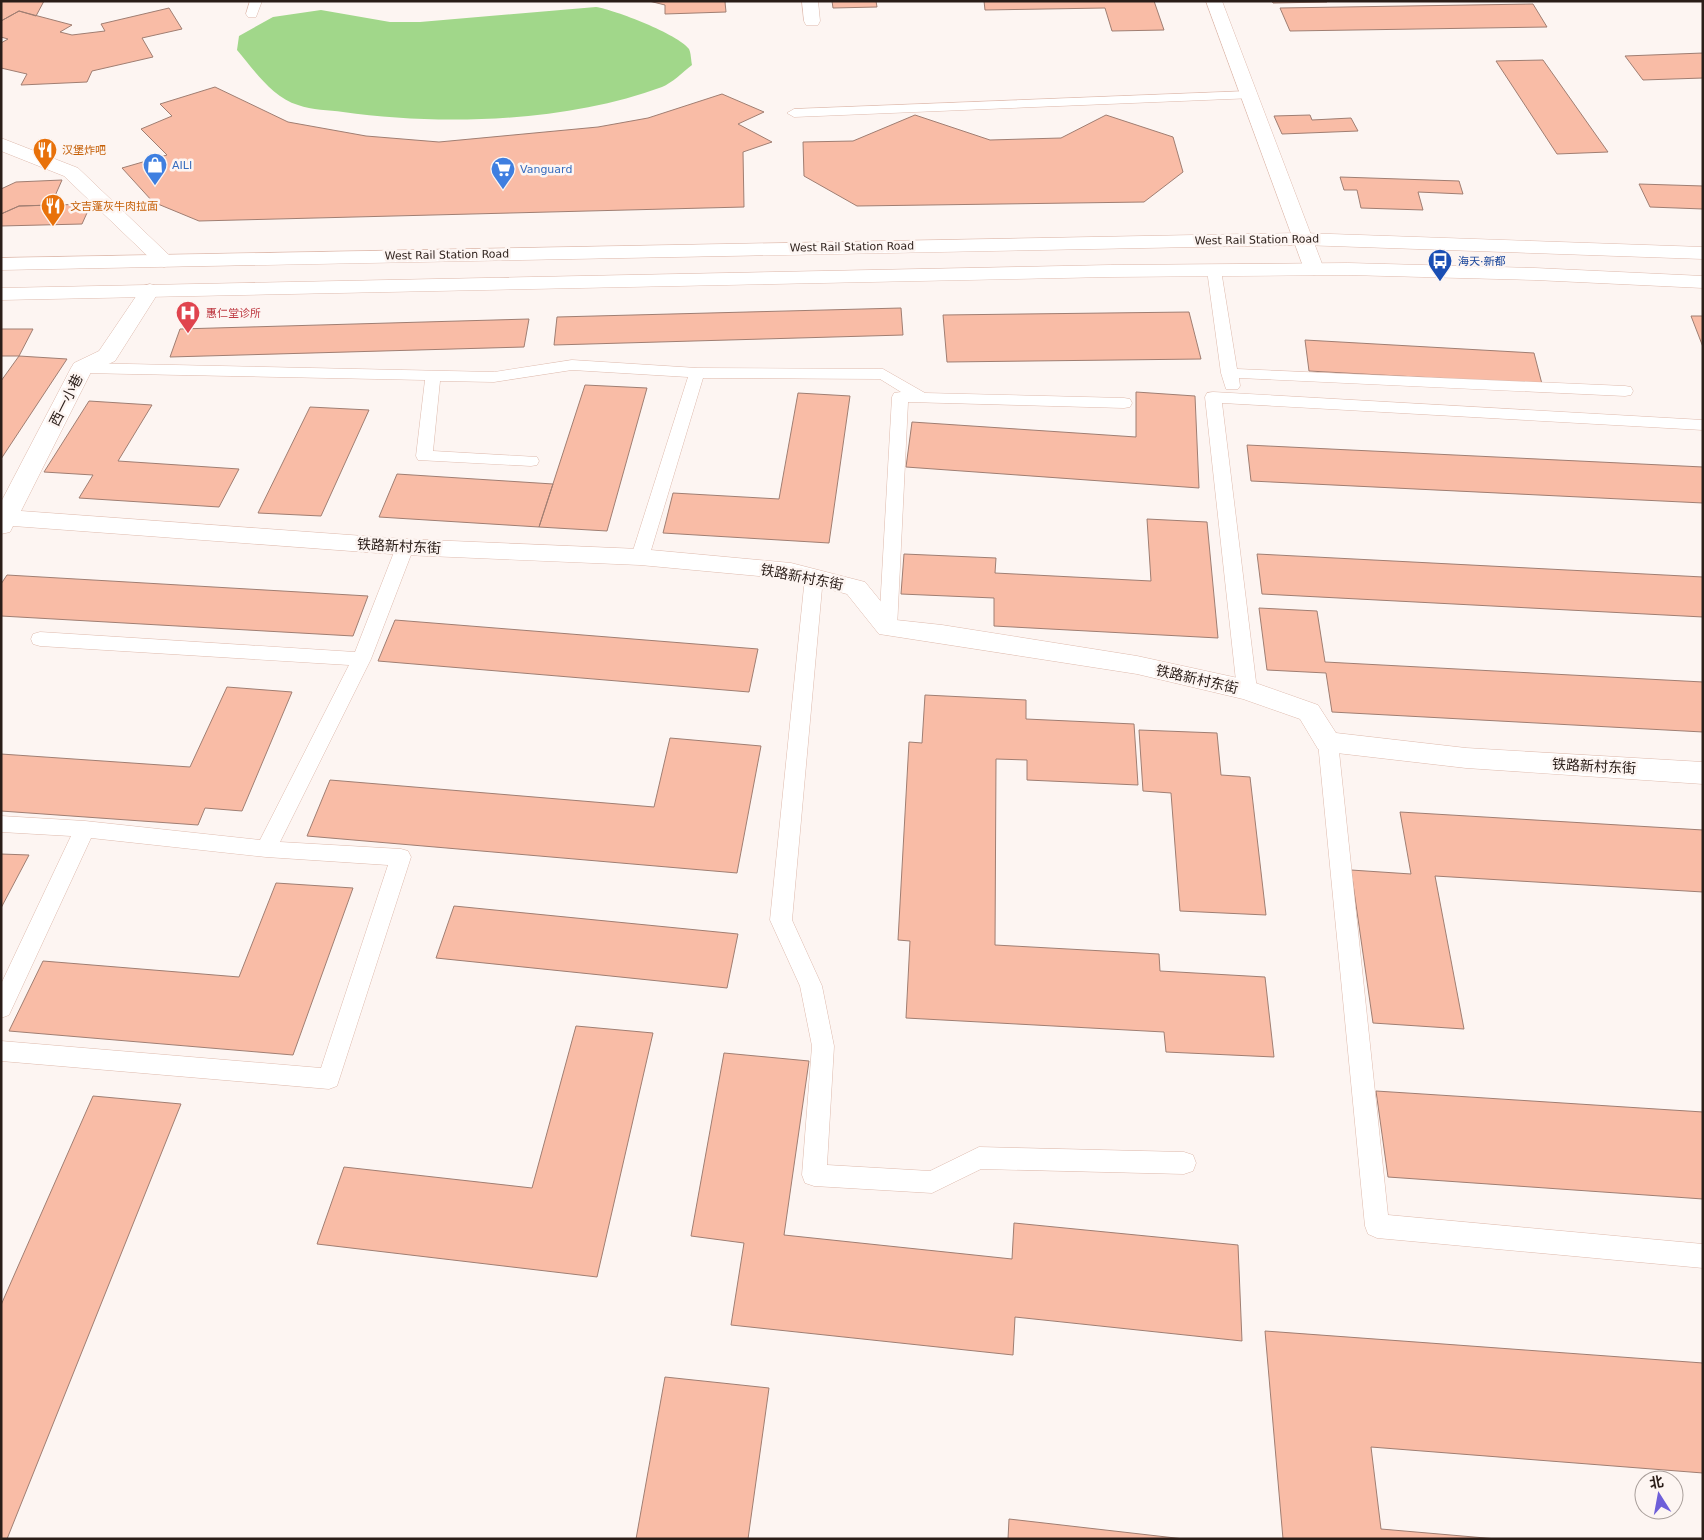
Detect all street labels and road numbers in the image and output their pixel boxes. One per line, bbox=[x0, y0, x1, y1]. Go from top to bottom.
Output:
street label: West Rail Station Road bbox=[1195, 232, 1319, 248]
street label: West Rail Station Road bbox=[790, 239, 914, 255]
street label: West Rail Station Road bbox=[385, 247, 509, 263]
street label: 西一小巷 bbox=[46, 371, 86, 429]
street label: 铁路新村东街 bbox=[357, 536, 441, 556]
street label: 铁路新村东街 bbox=[759, 561, 845, 593]
street label: 铁路新村东街 bbox=[1154, 662, 1240, 696]
street label: 铁路新村东街 bbox=[1552, 756, 1636, 776]

